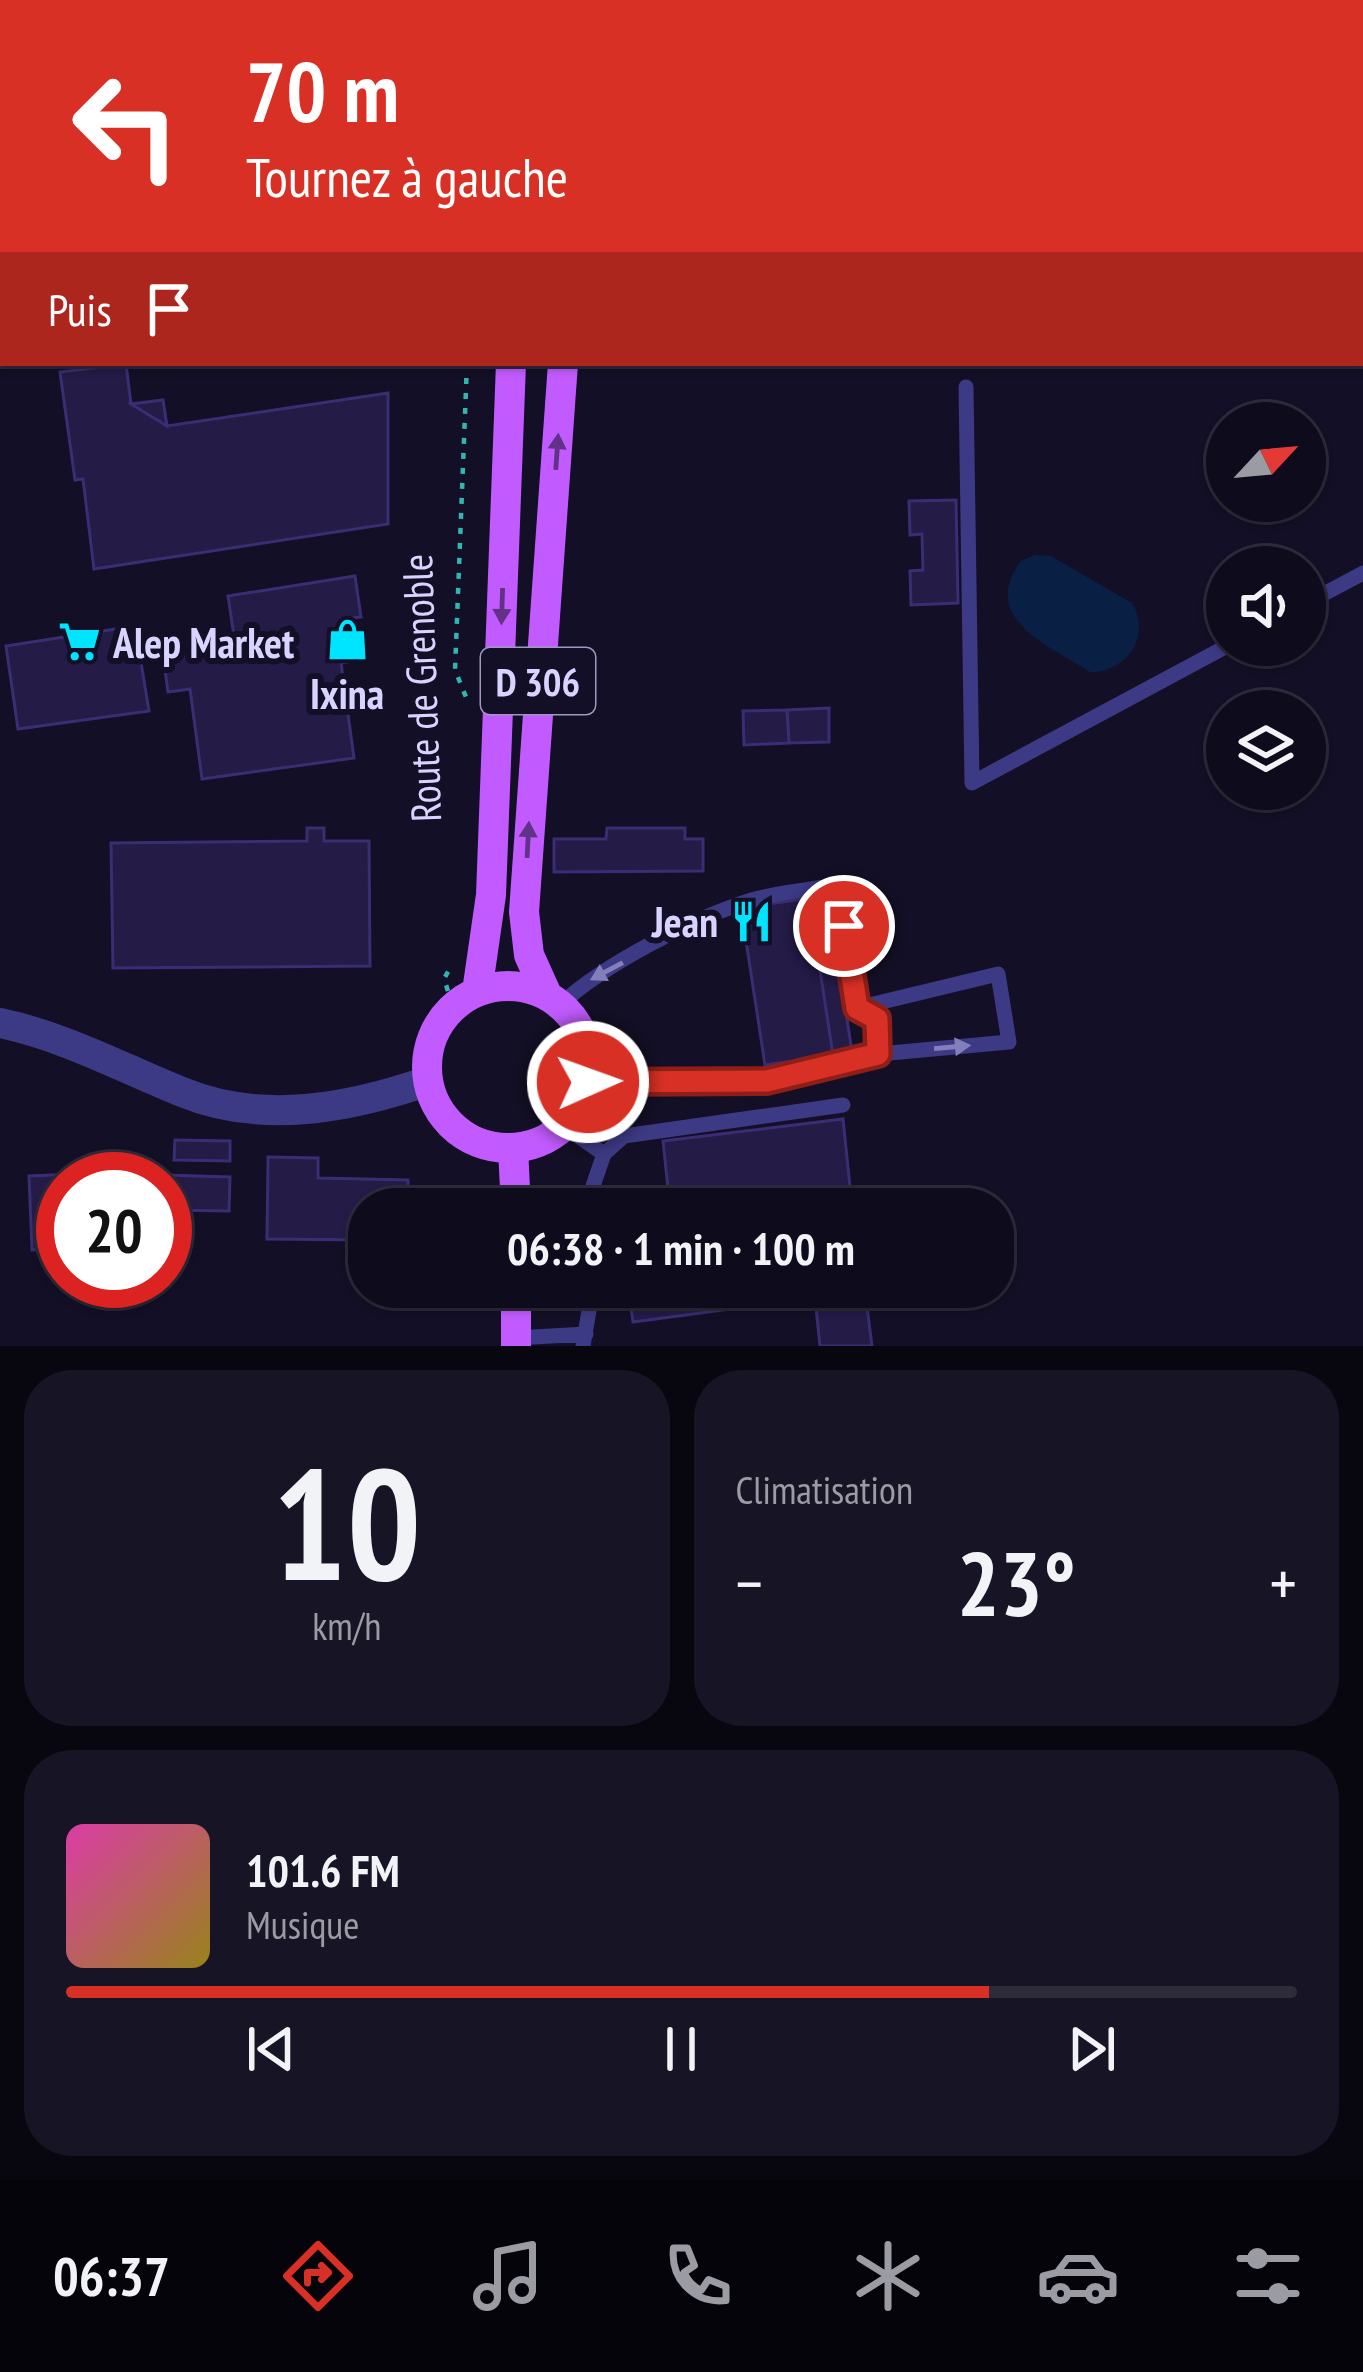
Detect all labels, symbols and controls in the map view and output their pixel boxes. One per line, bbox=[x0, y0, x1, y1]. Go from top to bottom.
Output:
text: 70 m bbox=[246, 36, 399, 145]
icon: left bbox=[48, 48, 204, 204]
text: Tournez à gauche bbox=[246, 142, 568, 212]
icon: arrive bbox=[136, 276, 202, 342]
text: Puis bbox=[48, 280, 112, 338]
north arrow bbox=[1206, 402, 1326, 522]
map controls bbox=[1206, 402, 1326, 810]
one-way arrow bbox=[547, 432, 566, 470]
button: sound bbox=[1206, 546, 1326, 666]
street label: Route de Grenoble bbox=[389, 553, 453, 823]
one-way arrow bbox=[492, 588, 511, 626]
place label: Alep Market bbox=[112, 615, 294, 670]
shop icon: Ixina bbox=[324, 616, 370, 662]
supermarket icon: Alep Market bbox=[56, 619, 102, 665]
road number: D 306 bbox=[481, 648, 595, 714]
place label: Ixina bbox=[310, 666, 384, 721]
button: layers bbox=[1206, 690, 1326, 810]
one-way arrow bbox=[518, 821, 537, 858]
pin bbox=[793, 875, 895, 977]
icon: arrive bbox=[811, 893, 877, 959]
place label: Jean bbox=[651, 894, 718, 949]
restaurant icon: Jean bbox=[729, 898, 775, 944]
one-way arrow bbox=[590, 960, 625, 981]
position arrow bbox=[525, 1019, 651, 1145]
one-way arrow bbox=[934, 1037, 972, 1056]
speed limit sign: 20 bbox=[36, 1152, 192, 1308]
text: 06:38 · 1 min · 100 m bbox=[507, 1219, 855, 1277]
text: 10 bbox=[272, 1421, 421, 1623]
text: Climatisation bbox=[736, 1464, 913, 1515]
text: 23° bbox=[957, 1524, 1076, 1641]
text: − bbox=[736, 1540, 763, 1625]
text: + bbox=[1270, 1540, 1297, 1625]
text: km/h bbox=[312, 1600, 381, 1651]
text: 101.6 FM bbox=[246, 1841, 400, 1899]
text: Musique bbox=[246, 1899, 359, 1950]
icon: previous bbox=[238, 2016, 304, 2082]
icon: pause bbox=[648, 2016, 714, 2082]
icon: next bbox=[1059, 2016, 1125, 2082]
icon: directions bbox=[276, 2234, 360, 2318]
icon: music bbox=[466, 2234, 550, 2318]
icon: phone bbox=[656, 2234, 740, 2318]
icon: climate bbox=[846, 2234, 930, 2318]
icon: car bbox=[1036, 2234, 1120, 2318]
icon: filters bbox=[1226, 2234, 1310, 2318]
text: 06:37 bbox=[53, 2241, 170, 2311]

